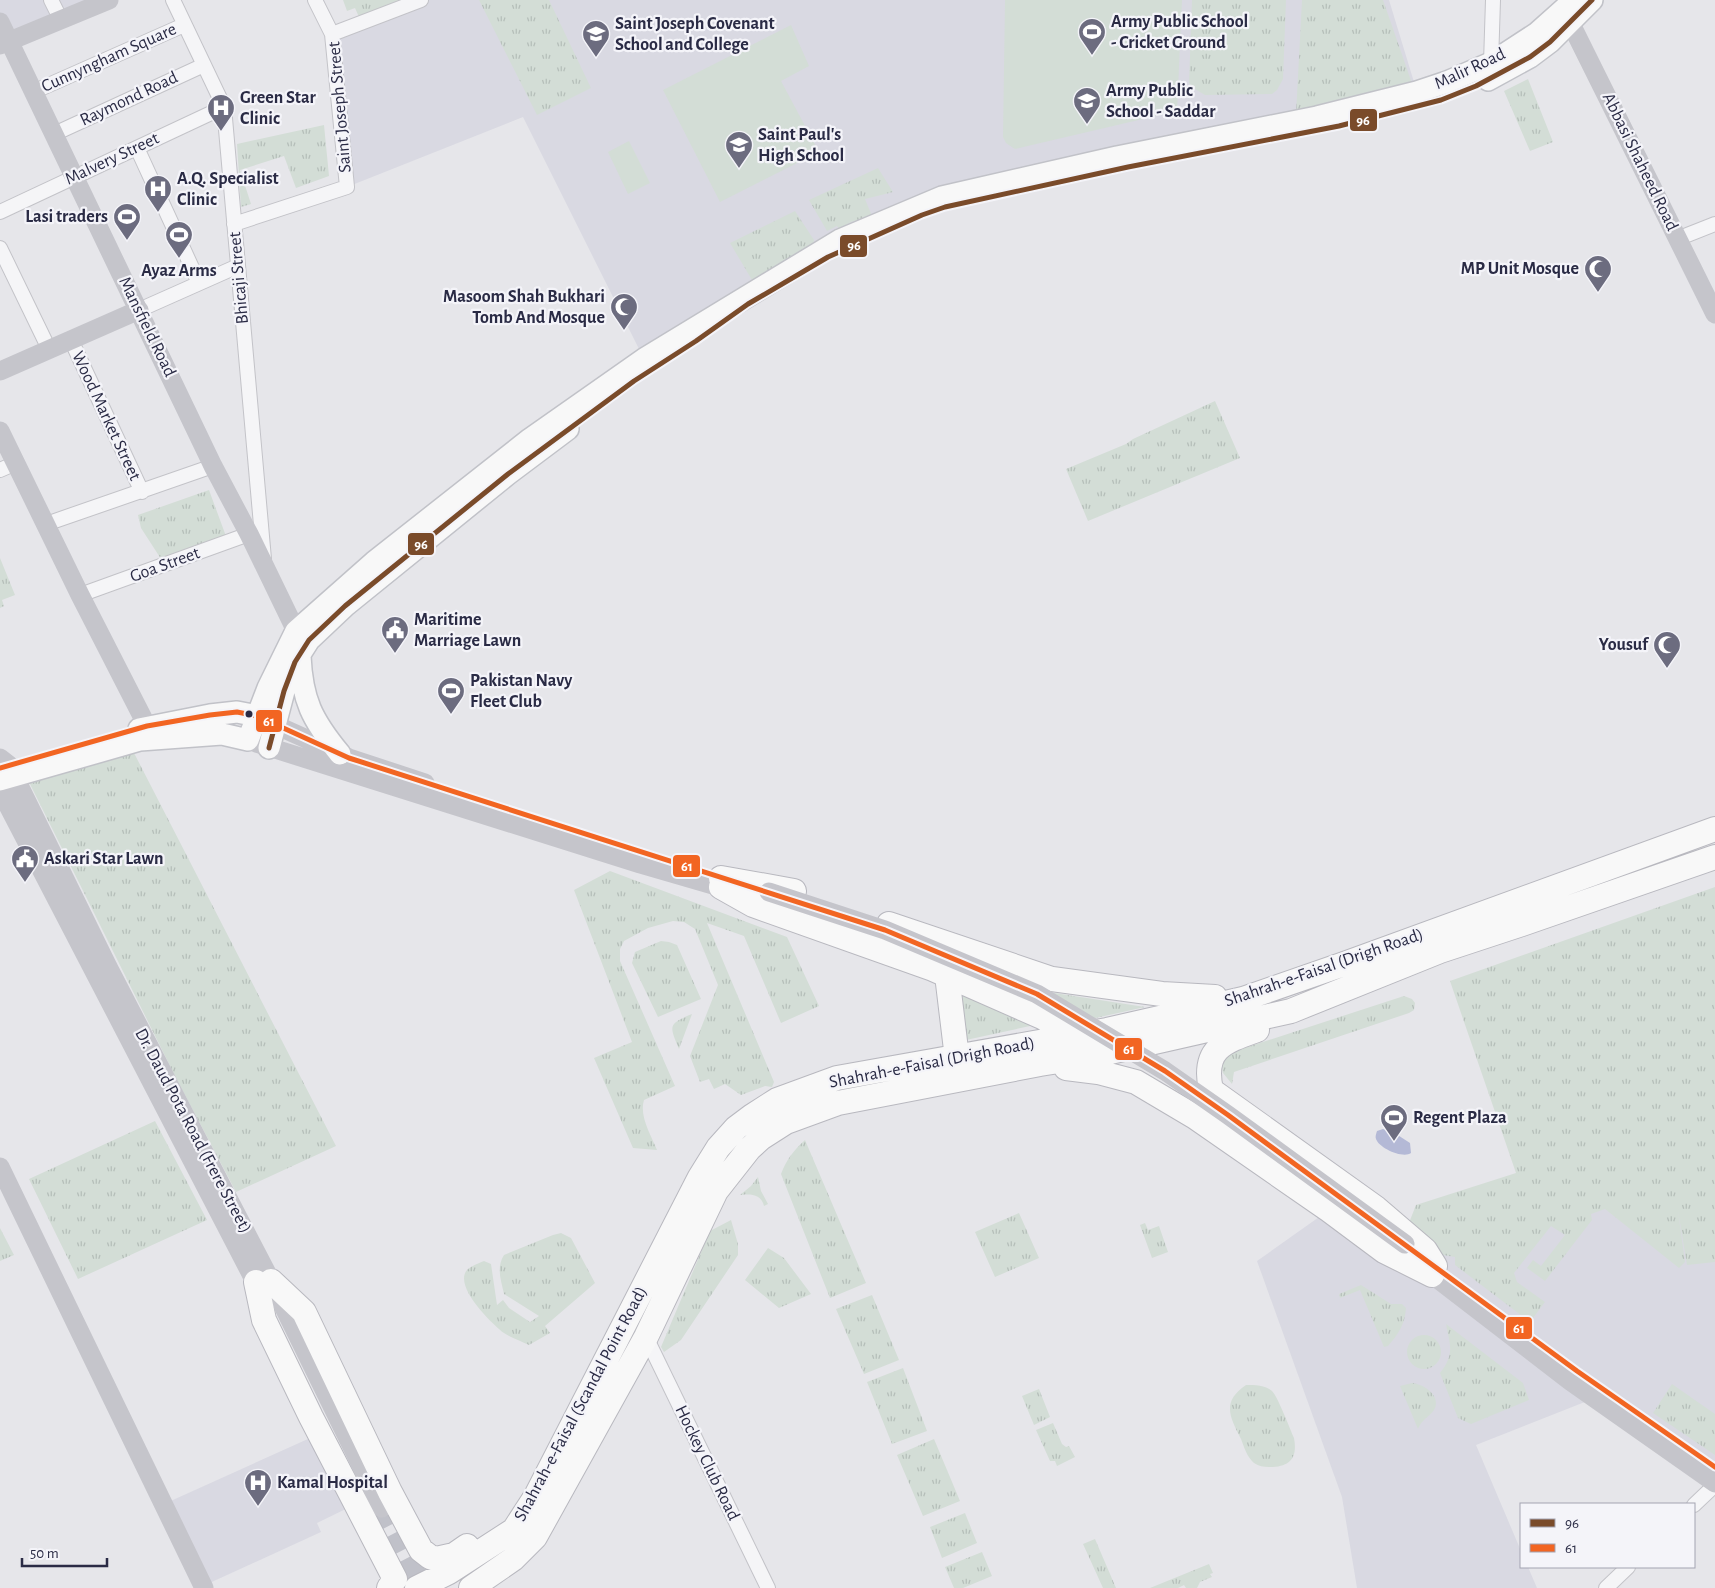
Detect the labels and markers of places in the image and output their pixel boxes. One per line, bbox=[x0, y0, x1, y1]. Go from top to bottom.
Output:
place label: Army Public School - Cricket Ground bbox=[1111, 13, 1248, 52]
place label: Saint Joseph Covenant School and College bbox=[615, 15, 775, 54]
sports icon: Army Public School - Cricket Ground bbox=[1077, 17, 1107, 56]
school or university icon: Saint Joseph Covenant School and College bbox=[581, 19, 611, 58]
place label: Army Public School - Saddar bbox=[1106, 82, 1216, 121]
school or university icon: Army Public School - Saddar bbox=[1072, 86, 1102, 125]
place label: Green Star Clinic bbox=[240, 89, 316, 128]
hospital icon: Green Star Clinic bbox=[206, 93, 236, 132]
place label: Saint Paul's High School bbox=[758, 126, 844, 165]
school or university icon: Saint Paul's High School bbox=[724, 130, 754, 169]
place label: A.Q. Specialist Clinic bbox=[177, 170, 279, 209]
hospital icon: A.Q. Specialist Clinic bbox=[143, 174, 173, 213]
sports icon: Lasi traders bbox=[112, 202, 142, 241]
place label: Lasi traders bbox=[25, 208, 108, 226]
sports icon: Ayaz Arms bbox=[164, 220, 194, 259]
mosque icon: MP Unit Mosque bbox=[1583, 254, 1613, 293]
place label: MP Unit Mosque bbox=[1461, 260, 1579, 278]
place label: Ayaz Arms bbox=[141, 262, 217, 280]
place label: Masoom Shah Bukhari Tomb And Mosque bbox=[443, 288, 605, 327]
mosque icon: Masoom Shah Bukhari Tomb And Mosque bbox=[609, 292, 639, 331]
place label: Maritime Marriage Lawn bbox=[414, 611, 521, 650]
public building icon: Maritime Marriage Lawn bbox=[380, 615, 410, 654]
mosque icon: Yousuf bbox=[1652, 630, 1682, 669]
place label: Yousuf bbox=[1599, 636, 1650, 654]
place label: Pakistan Navy Fleet Club bbox=[470, 672, 573, 711]
sports icon: Pakistan Navy Fleet Club bbox=[436, 676, 466, 715]
unlabelled marker bbox=[244, 709, 254, 719]
public building icon: Askari Star Lawn bbox=[10, 844, 40, 883]
place label: Askari Star Lawn bbox=[44, 850, 164, 868]
sports icon: Regent Plaza bbox=[1379, 1103, 1409, 1142]
place label: Regent Plaza bbox=[1413, 1109, 1507, 1127]
hospital icon: Kamal Hospital bbox=[243, 1468, 273, 1507]
place label: Kamal Hospital bbox=[277, 1474, 388, 1492]

